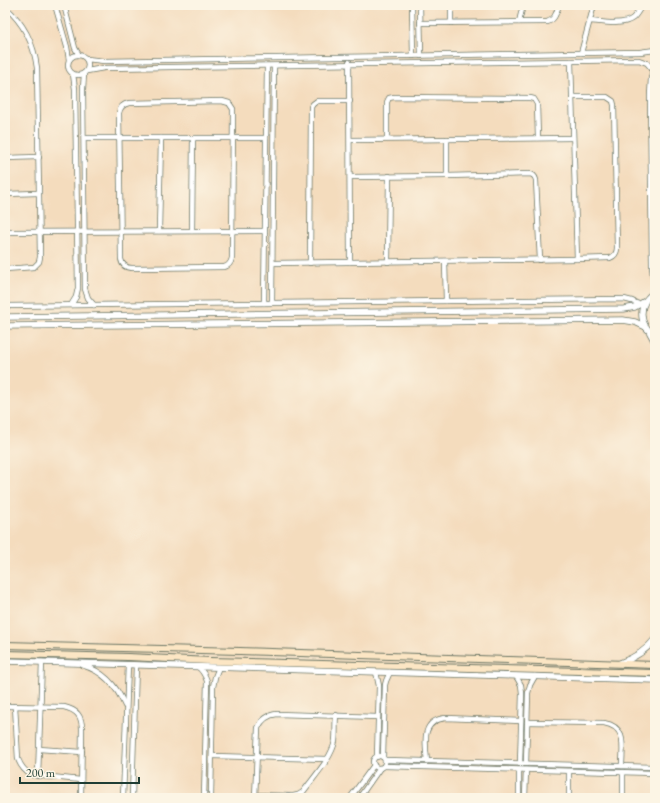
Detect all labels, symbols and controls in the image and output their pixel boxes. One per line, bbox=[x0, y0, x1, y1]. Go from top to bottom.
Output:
scale bar bbox=[20, 759, 139, 785]
text: 200 m bbox=[26, 765, 56, 781]

